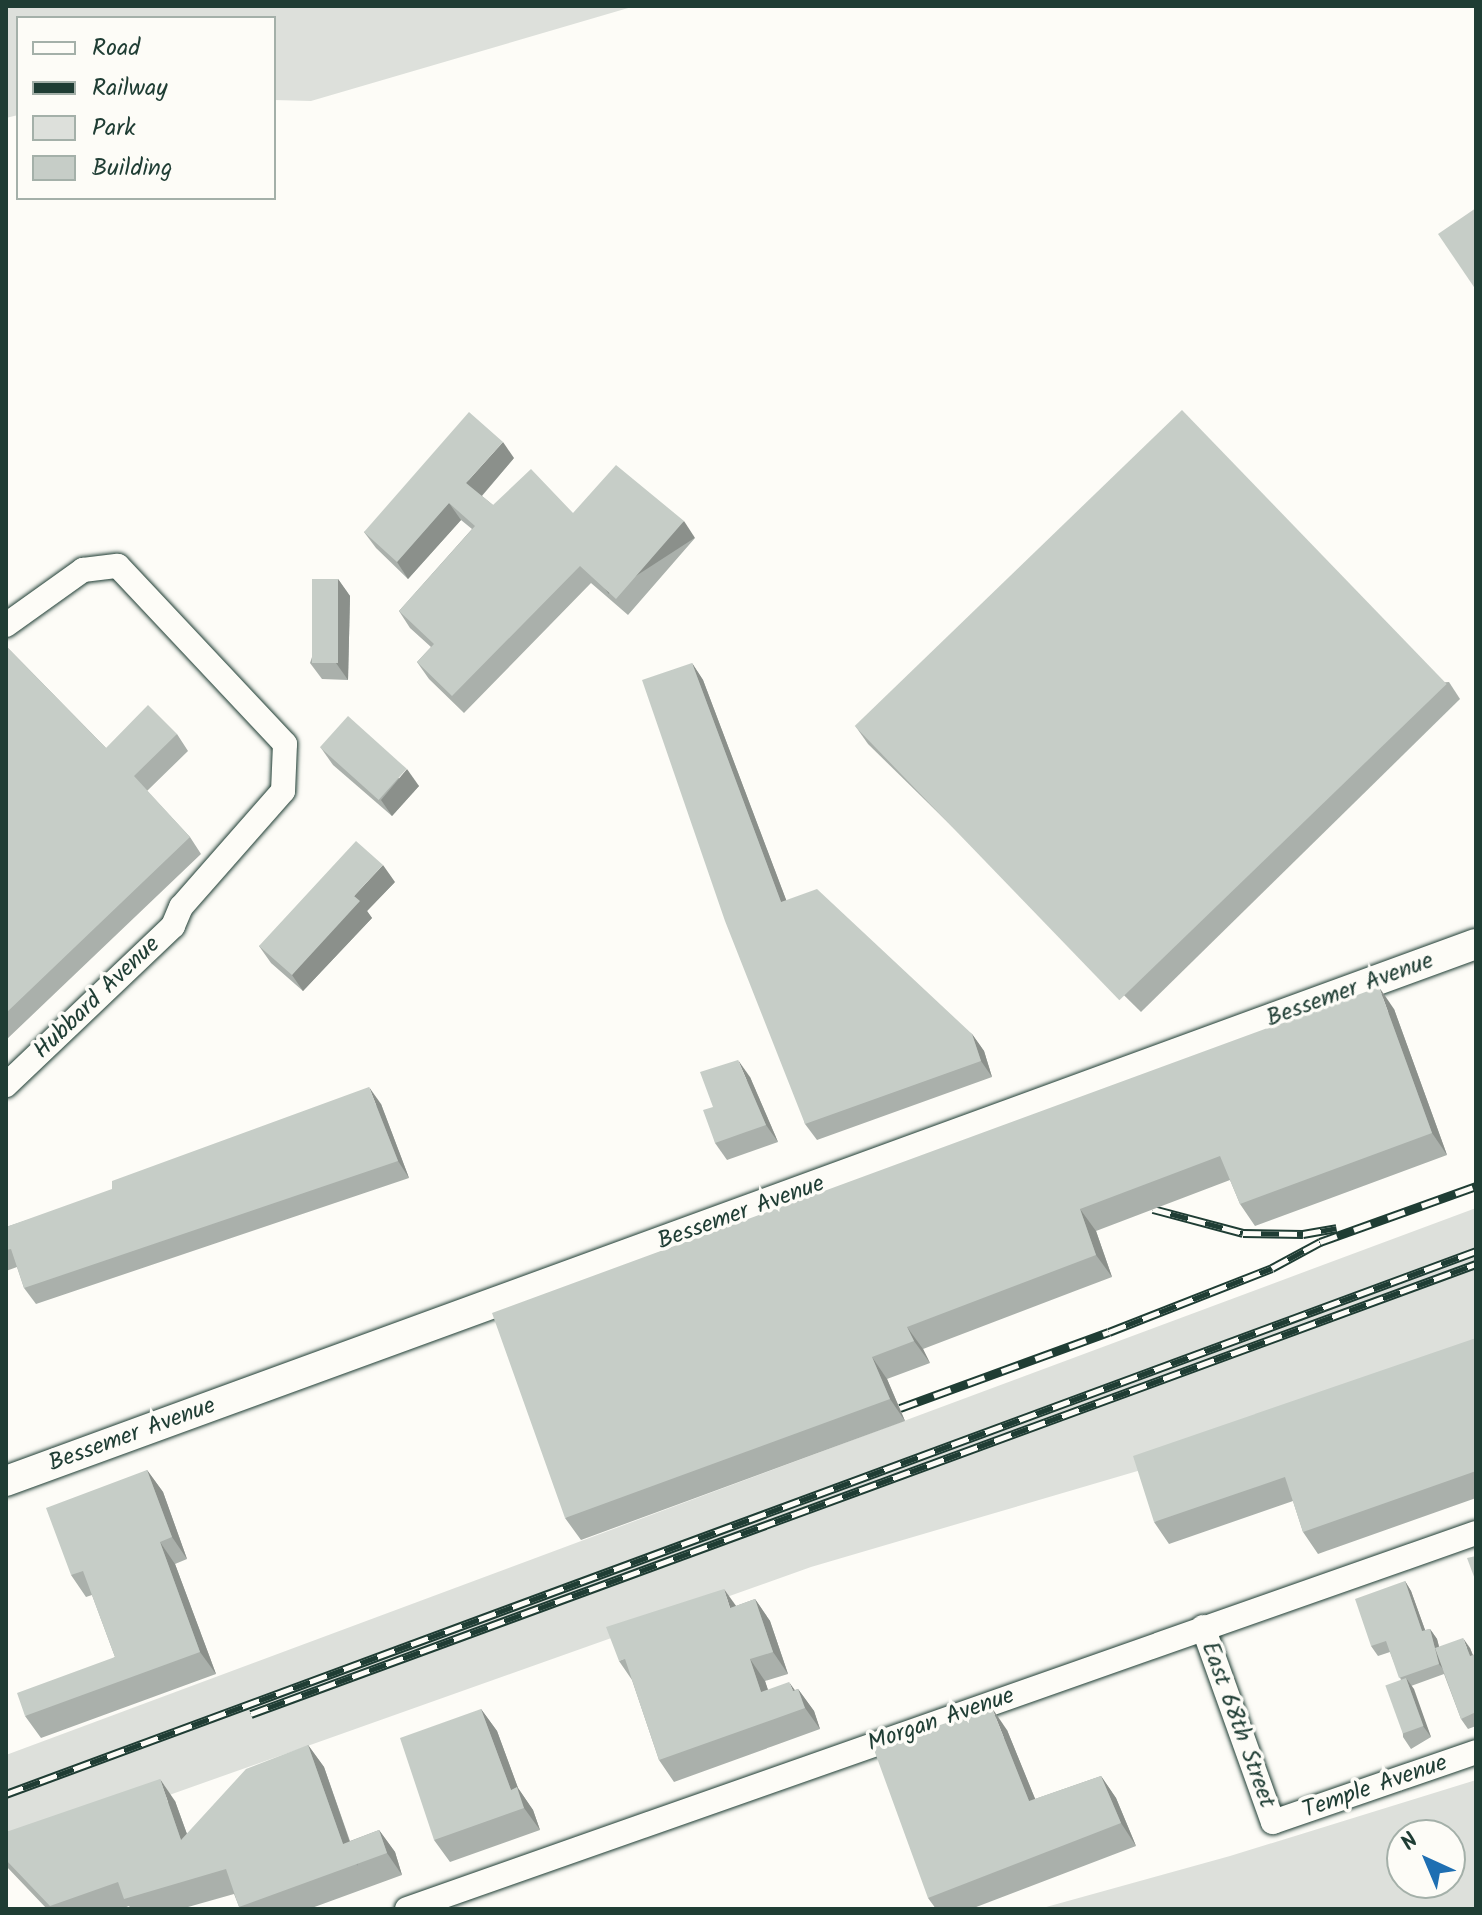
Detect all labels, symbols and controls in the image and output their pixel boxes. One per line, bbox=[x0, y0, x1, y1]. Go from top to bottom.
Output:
legend bbox=[16, 16, 276, 200]
text: Road bbox=[92, 29, 140, 68]
text: Railway bbox=[92, 69, 168, 108]
text: Park bbox=[92, 109, 136, 148]
text: Building bbox=[92, 149, 172, 188]
street label: Hubbard Avenue bbox=[28, 931, 166, 1065]
street label: Bessemer Avenue bbox=[1263, 946, 1437, 1034]
street label: Bessemer Avenue bbox=[654, 1169, 828, 1257]
street label: Bessemer Avenue bbox=[45, 1391, 219, 1479]
street label: East 68th Street bbox=[1195, 1638, 1281, 1812]
street label: Morgan Avenue bbox=[864, 1681, 1018, 1759]
street label: Temple Avenue bbox=[1299, 1749, 1451, 1825]
north arrow bbox=[1386, 1819, 1466, 1899]
text: N bbox=[1393, 1825, 1428, 1860]

